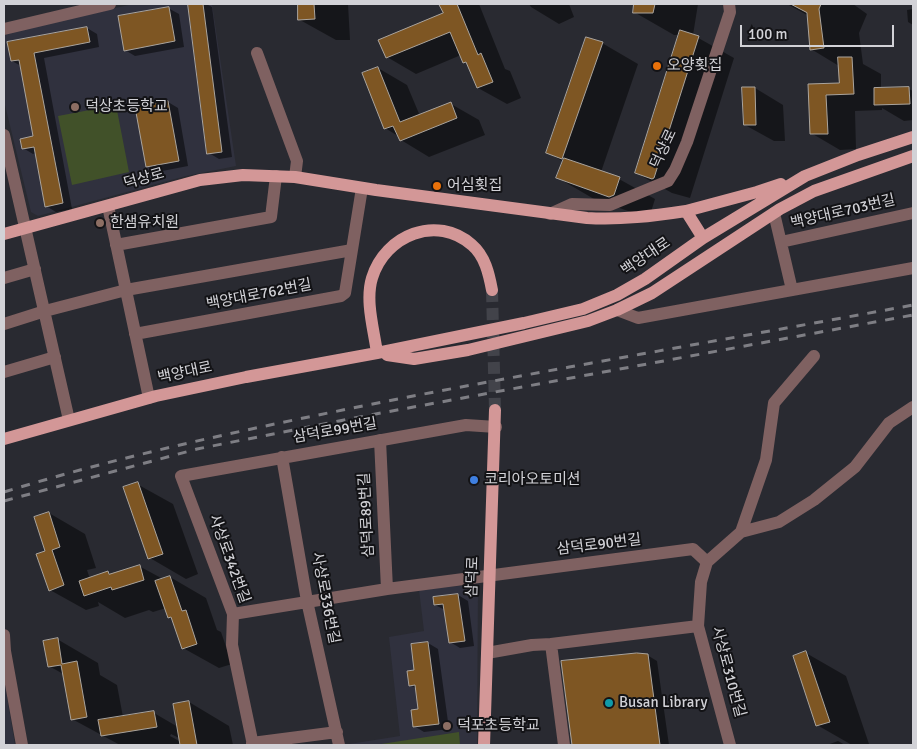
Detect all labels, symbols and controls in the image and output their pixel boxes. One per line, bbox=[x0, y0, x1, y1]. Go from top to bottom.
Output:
scale bar bbox=[742, 15, 896, 47]
text: 100 m bbox=[748, 25, 788, 43]
place label: 오양횟집 bbox=[667, 57, 722, 75]
marker: 오양횟집 bbox=[651, 60, 663, 72]
place label: 덕상초등학교 bbox=[85, 98, 168, 116]
marker: 덕상초등학교 bbox=[69, 101, 81, 113]
street label: 덕상로 bbox=[647, 126, 681, 172]
street label: 덕상로 bbox=[122, 165, 166, 193]
place label: 어심횟집 bbox=[447, 177, 502, 195]
marker: 어심횟집 bbox=[431, 180, 443, 192]
street label: 백양대로703번길 bbox=[789, 191, 897, 233]
place label: 한샘유치원 bbox=[110, 214, 179, 232]
marker: 한샘유치원 bbox=[94, 217, 106, 229]
street label: 백양대로 bbox=[618, 234, 674, 280]
street label: 백양대로762번길 bbox=[205, 276, 313, 314]
street label: 백양대로 bbox=[156, 358, 214, 388]
street label: 삼덕로99번길 bbox=[291, 415, 379, 447]
place label: 코리아오토미션 bbox=[484, 471, 581, 489]
street label: 삼덕로89번길 bbox=[356, 472, 378, 558]
marker: 코리아오토미션 bbox=[468, 474, 480, 486]
street label: 사상로342번길 bbox=[205, 512, 253, 606]
street label: 삼덕로90번길 bbox=[556, 531, 642, 559]
street label: 사상로336번길 bbox=[307, 550, 343, 646]
street label: 삼덕로 bbox=[463, 556, 483, 598]
street label: 사상로310번길 bbox=[707, 625, 749, 719]
place label: Busan Library bbox=[619, 694, 707, 712]
marker: Busan Library bbox=[603, 697, 615, 709]
place label: 덕포초등학교 bbox=[457, 717, 540, 735]
marker: 덕포초등학교 bbox=[441, 720, 453, 732]

